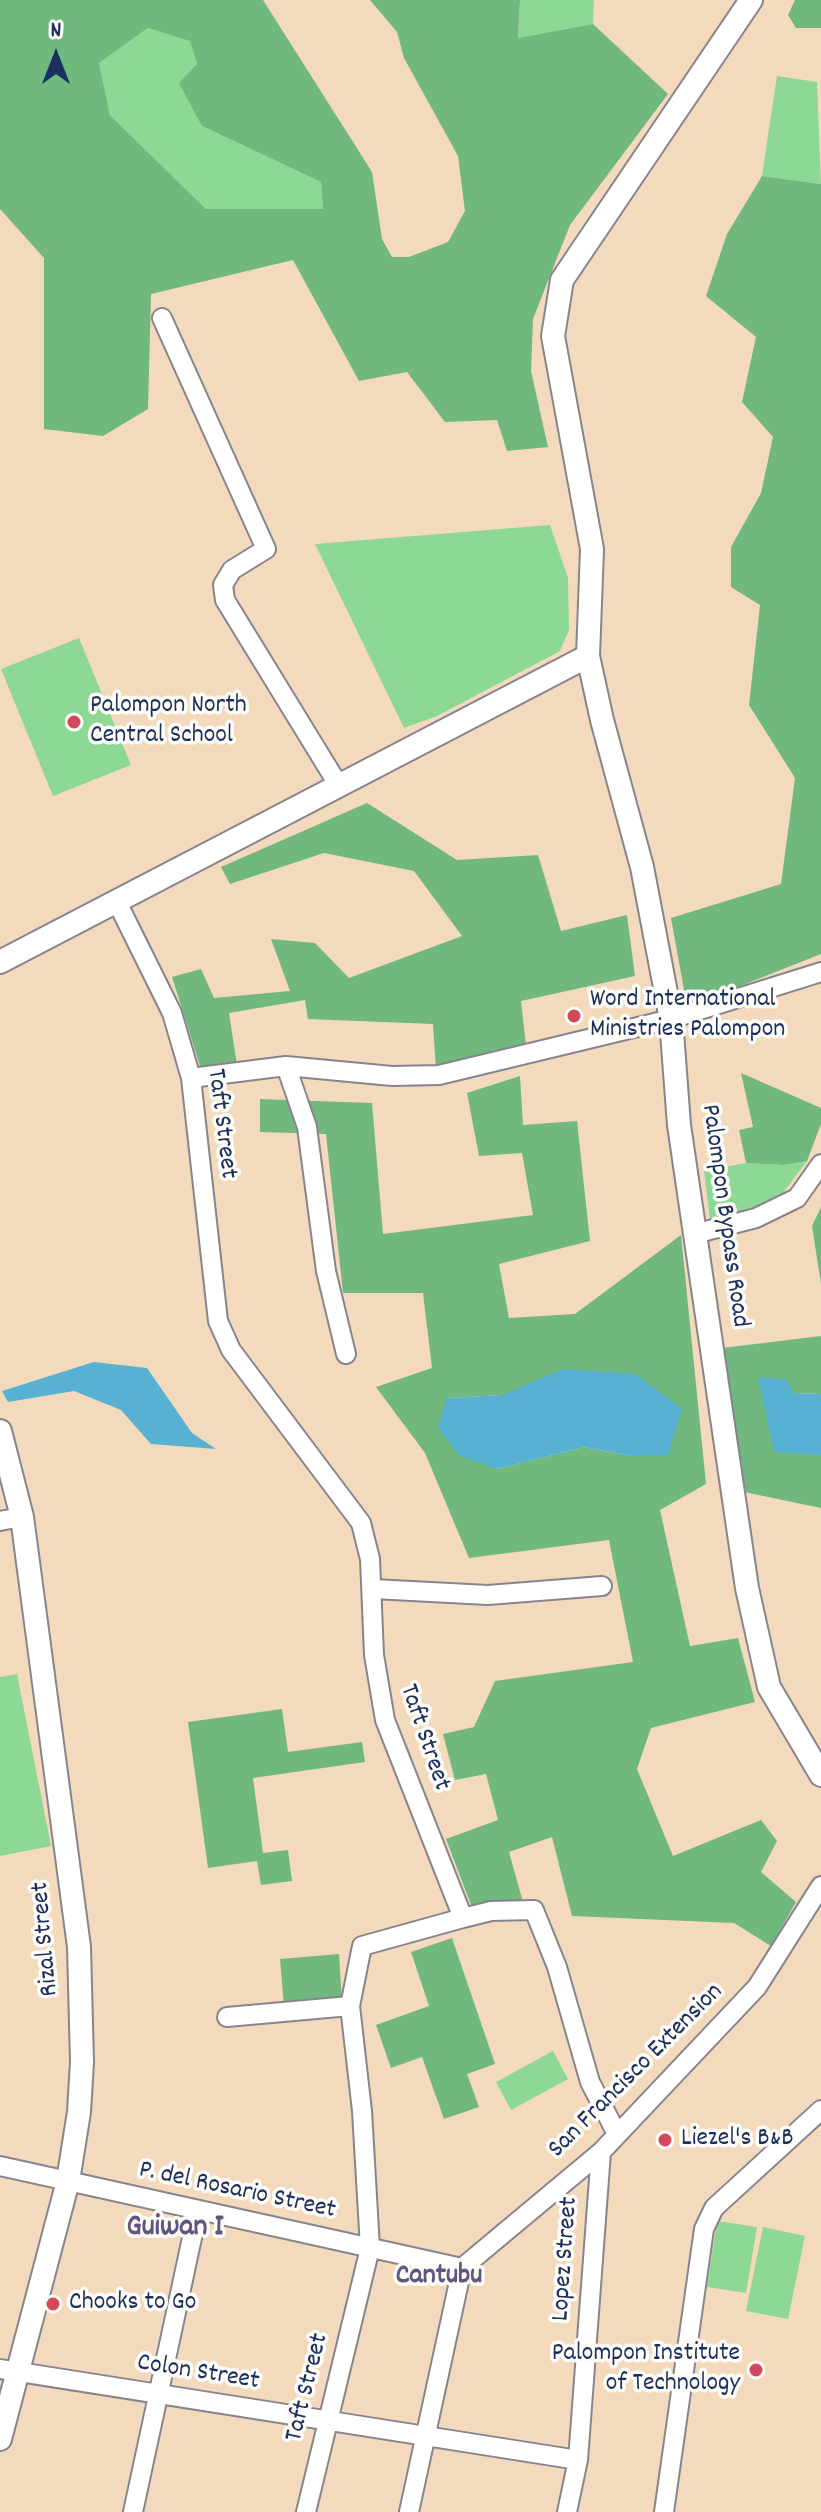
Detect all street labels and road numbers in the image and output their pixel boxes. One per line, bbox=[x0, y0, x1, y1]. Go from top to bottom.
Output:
street label: Taft Street bbox=[198, 1067, 242, 1181]
street label: Palompon Bypass Road bbox=[692, 1103, 754, 1329]
street label: Taft Street bbox=[390, 1681, 456, 1795]
street label: Rizal Street bbox=[26, 1880, 68, 1998]
street label: San Francisco Extension bbox=[543, 1978, 731, 2166]
street label: P. del Rosario Street bbox=[136, 2156, 338, 2228]
street label: Lopez Street bbox=[547, 2196, 587, 2322]
street label: Taft Street bbox=[281, 2331, 337, 2445]
street label: Colon Street bbox=[135, 2349, 261, 2399]

